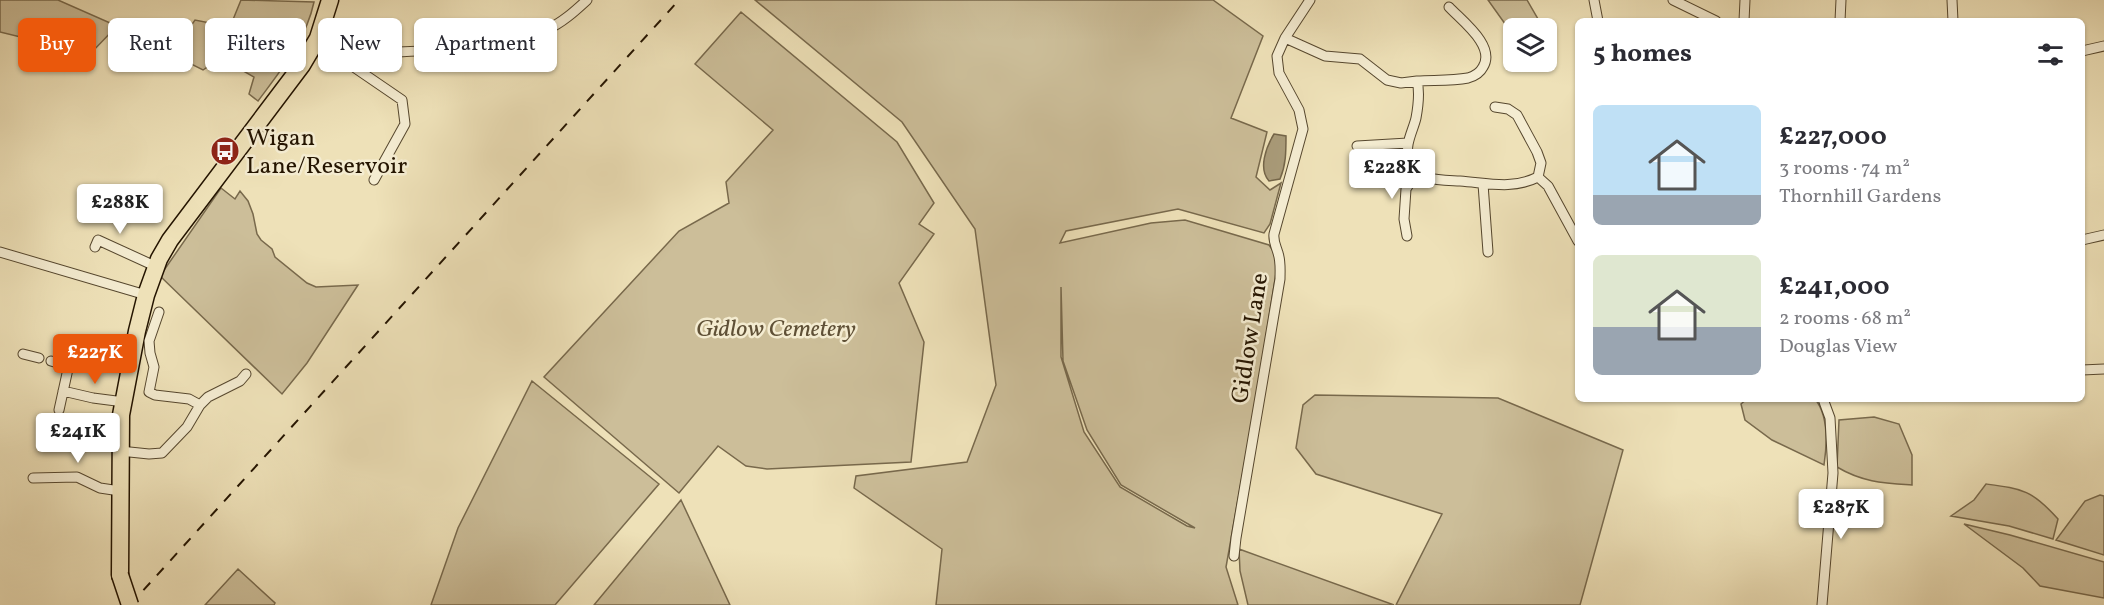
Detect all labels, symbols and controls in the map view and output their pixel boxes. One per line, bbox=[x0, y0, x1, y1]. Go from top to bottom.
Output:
chip: Buy bbox=[18, 18, 96, 72]
chip: Rent bbox=[108, 18, 193, 72]
chip: Filters bbox=[205, 18, 306, 72]
chip: New bbox=[318, 18, 402, 72]
chip: Apartment bbox=[414, 18, 557, 72]
map controls bbox=[1503, 18, 1557, 72]
button: layers bbox=[1503, 18, 1557, 72]
text: 5 homes bbox=[1593, 36, 1692, 72]
icon: filters bbox=[2034, 38, 2067, 71]
text: £227,000 bbox=[1779, 119, 1887, 155]
place label: Wigan Lane/Reservoir bbox=[246, 122, 407, 184]
icon: home bbox=[1641, 129, 1713, 201]
bus stop icon: Wigan Lane/Reservoir bbox=[209, 135, 241, 167]
pin: £228K bbox=[1350, 149, 1434, 200]
text: £228K bbox=[1363, 154, 1421, 182]
text: 3 rooms · 74 m² bbox=[1779, 155, 1910, 183]
text: Thornhill Gardens bbox=[1779, 183, 1941, 211]
pin: £288K bbox=[78, 184, 162, 235]
text: £288K bbox=[91, 189, 149, 217]
text: £241,000 bbox=[1779, 269, 1889, 305]
street label: Gidlow Lane bbox=[1224, 271, 1278, 406]
icon: home bbox=[1641, 279, 1713, 351]
text: 2 rooms · 68 m² bbox=[1779, 305, 1911, 333]
park label: Gidlow Cemetery bbox=[696, 313, 856, 347]
text: Douglas View bbox=[1779, 333, 1897, 361]
pin: £227K bbox=[53, 334, 137, 385]
text: £227K bbox=[67, 339, 123, 367]
pin: £241K bbox=[36, 413, 120, 464]
text: £241K bbox=[50, 418, 106, 446]
pin: £287K bbox=[1799, 489, 1883, 540]
text: £287K bbox=[1813, 494, 1869, 522]

